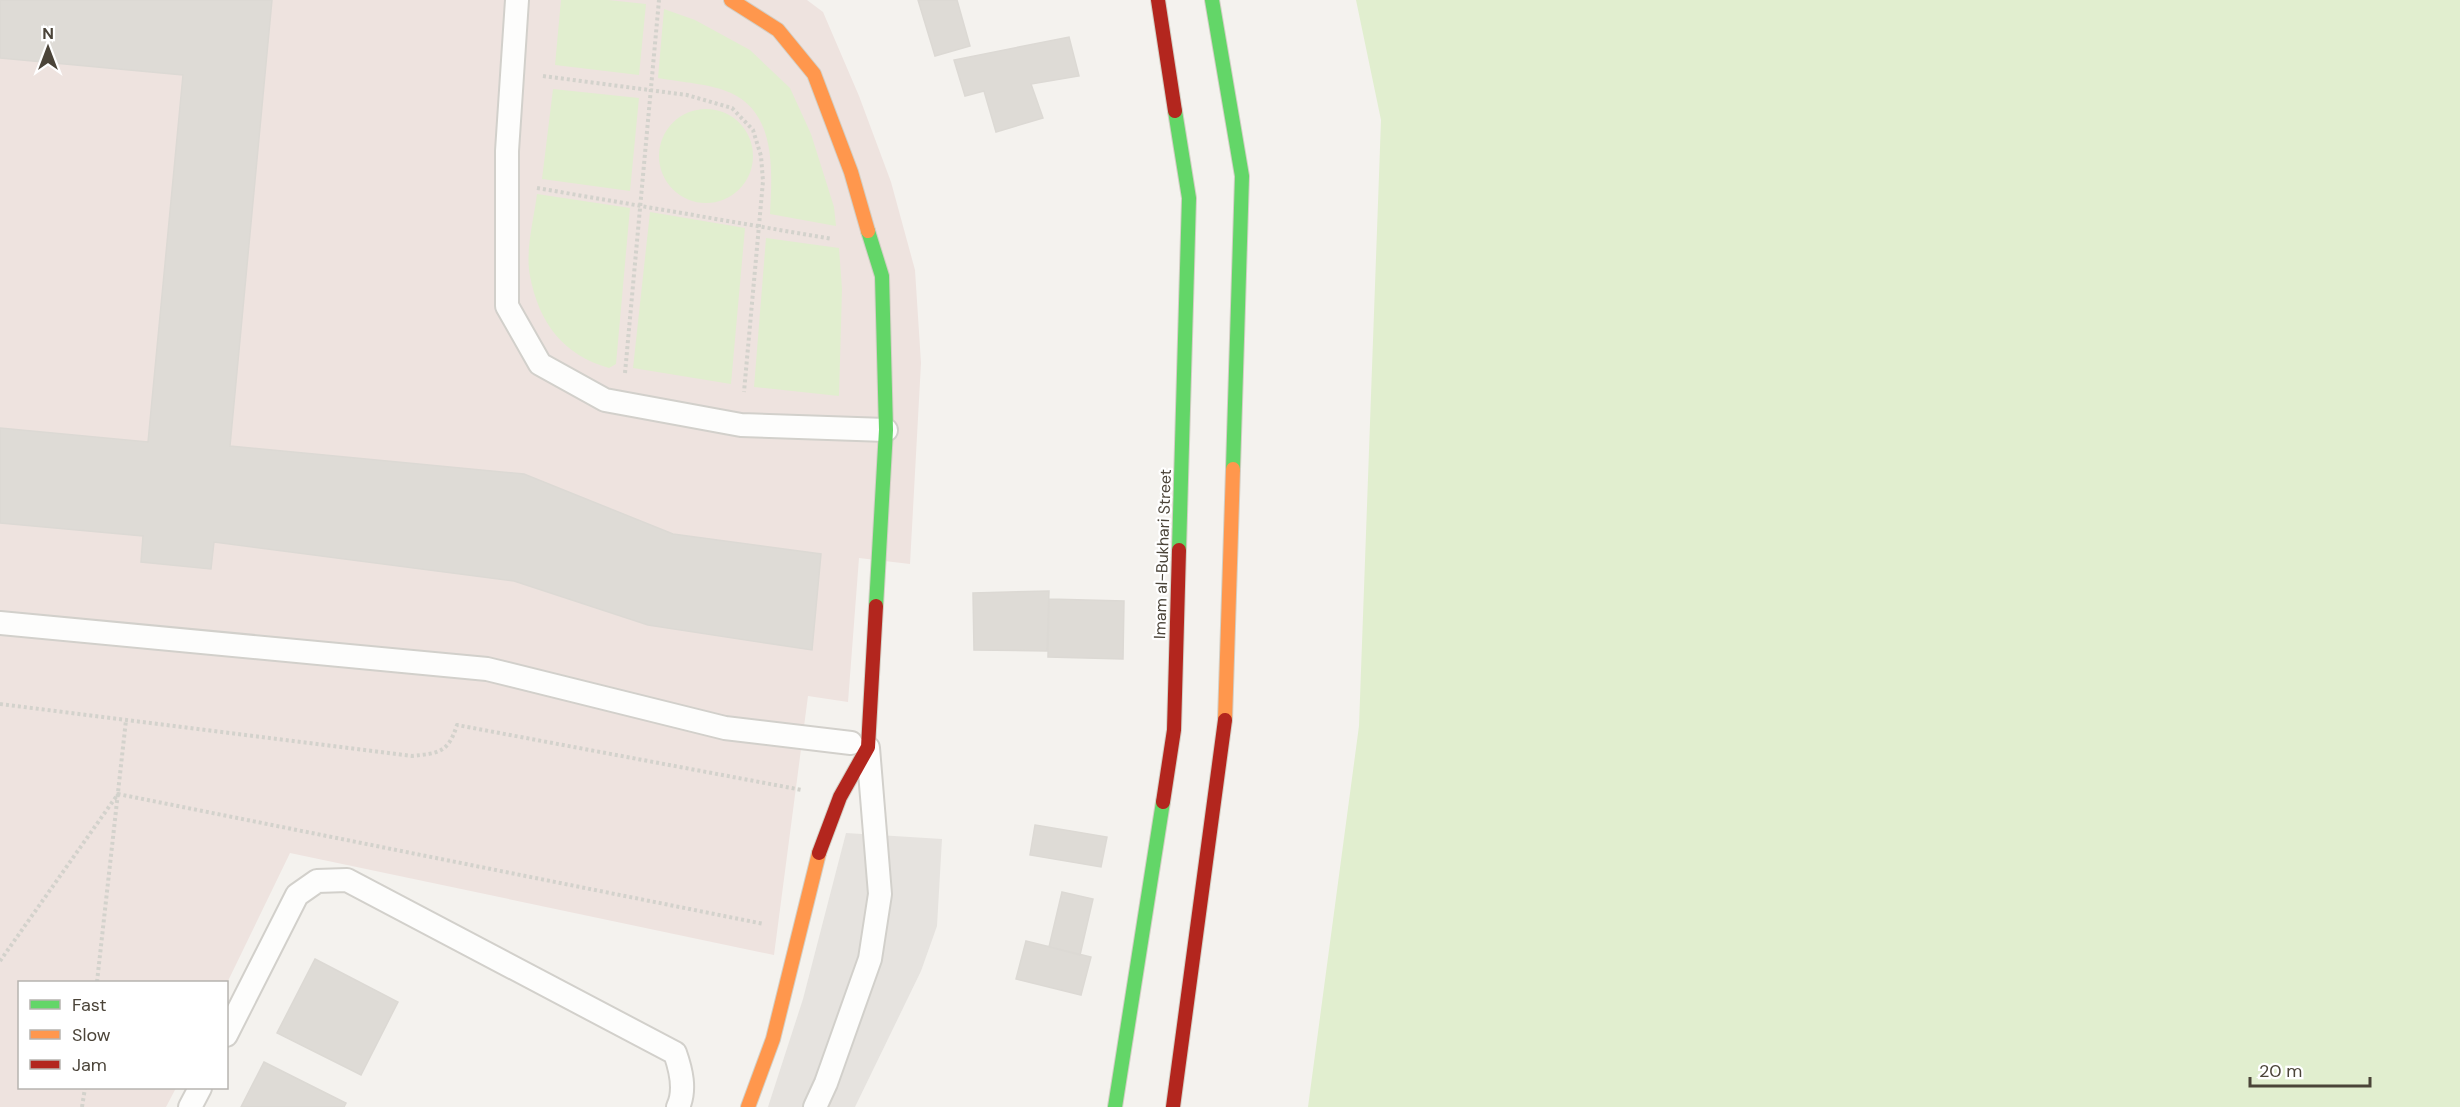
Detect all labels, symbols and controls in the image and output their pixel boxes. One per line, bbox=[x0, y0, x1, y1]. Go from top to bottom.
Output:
north arrow bbox=[18, 18, 78, 78]
text: N bbox=[42, 23, 54, 44]
street label: Imam al-Bukhari Street bbox=[1149, 469, 1176, 639]
legend bbox=[18, 981, 228, 1089]
text: Fast bbox=[72, 993, 107, 1017]
text: Slow bbox=[72, 1023, 111, 1047]
scale bar bbox=[2250, 1050, 2370, 1088]
text: Jam bbox=[72, 1053, 107, 1077]
text: 20 m bbox=[2259, 1059, 2302, 1083]

